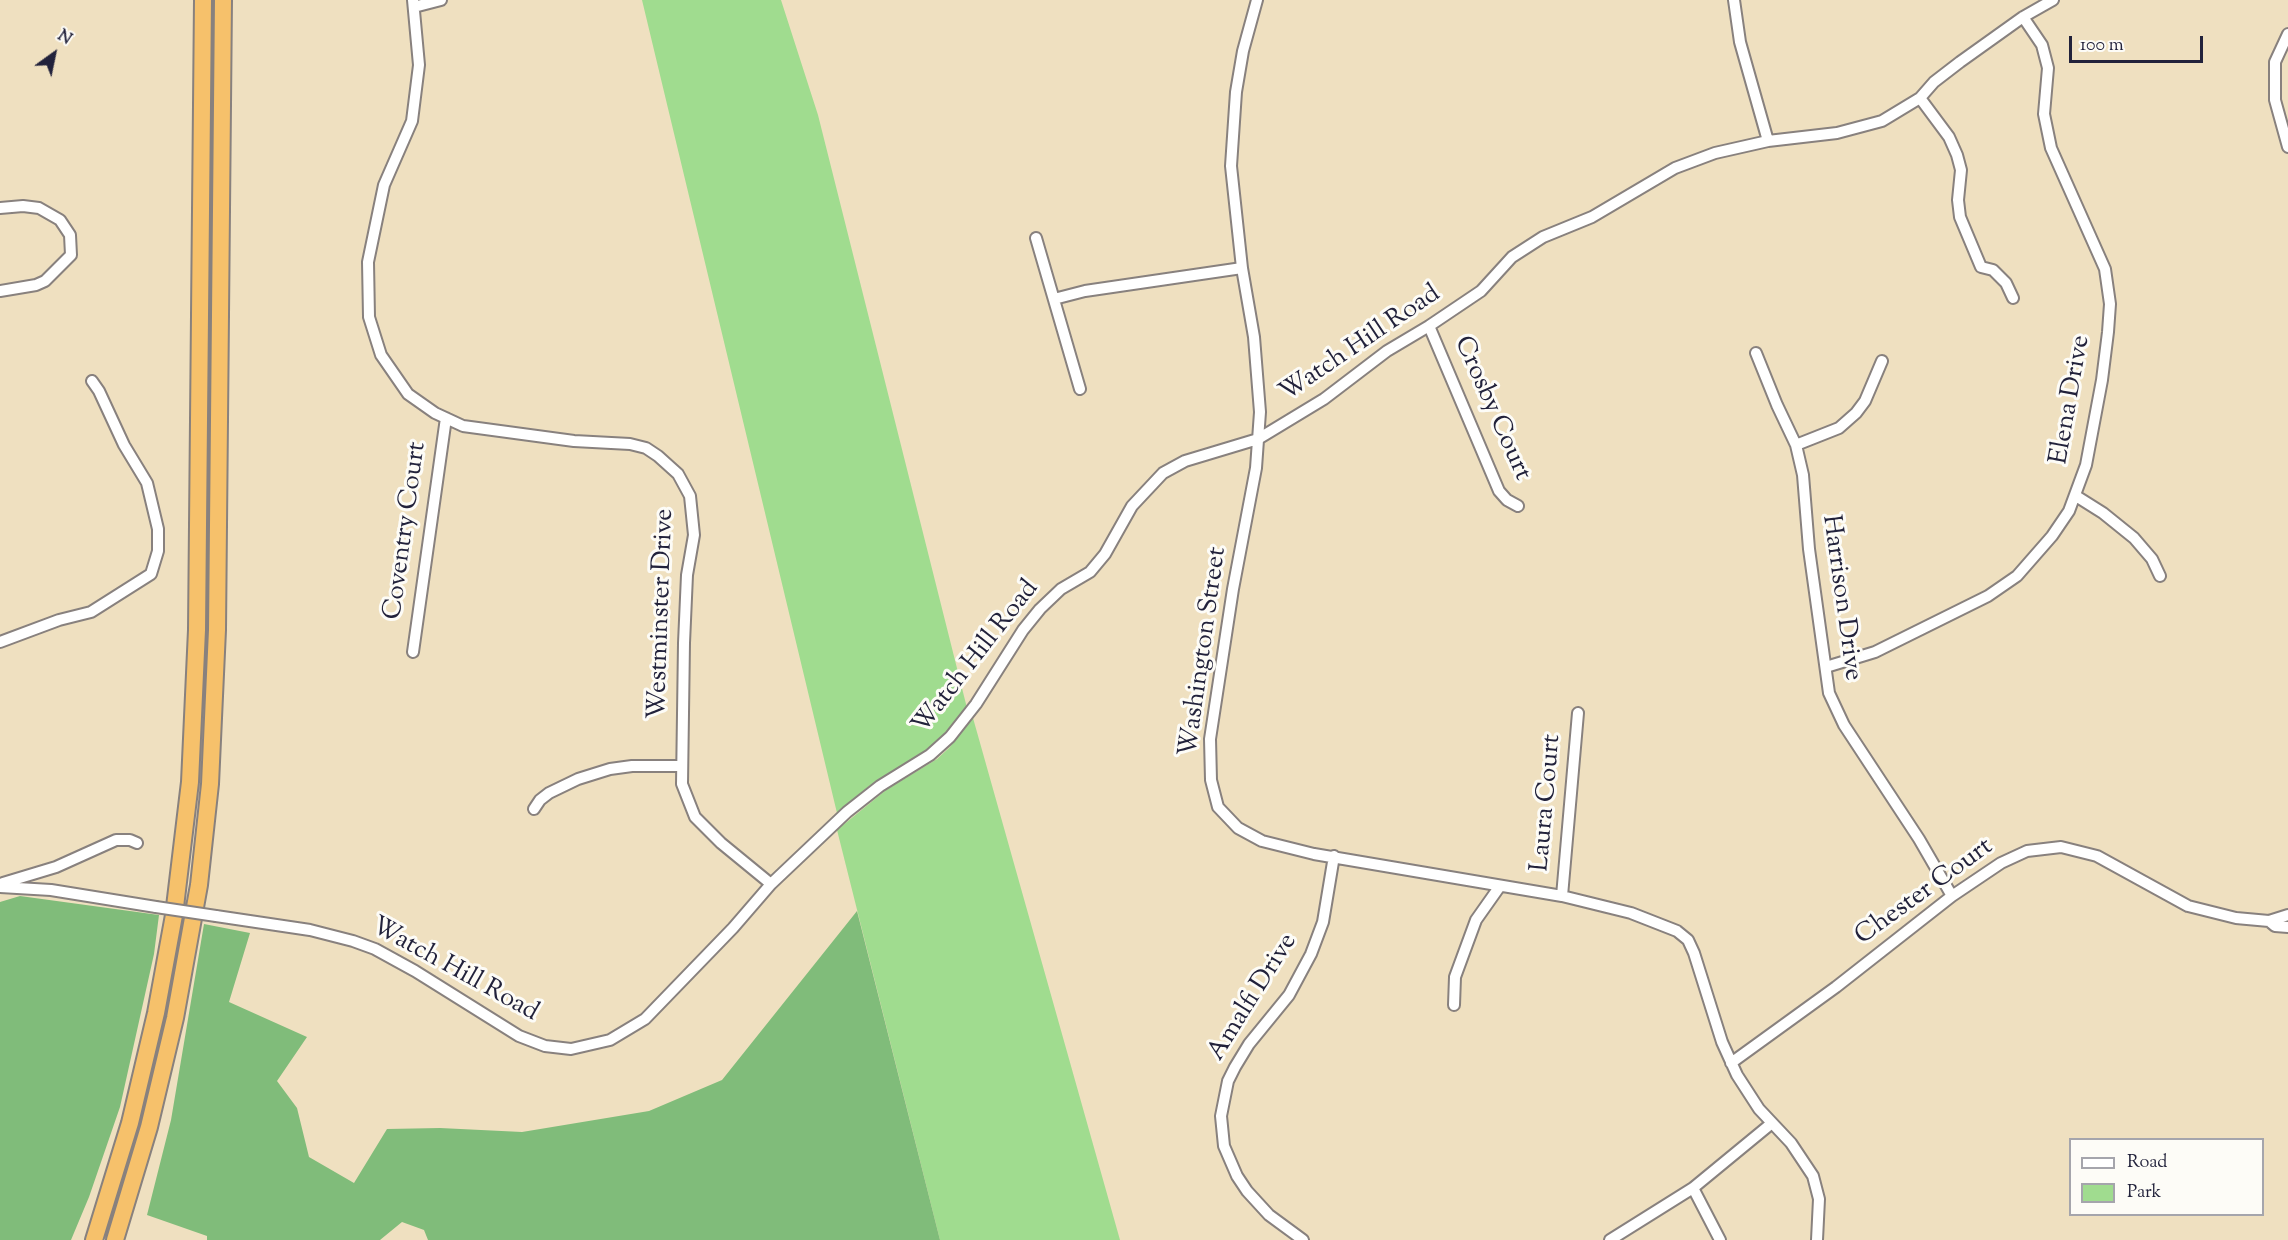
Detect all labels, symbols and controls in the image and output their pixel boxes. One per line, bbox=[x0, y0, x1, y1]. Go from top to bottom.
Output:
north arrow bbox=[24, 24, 84, 84]
scale bar bbox=[2072, 24, 2206, 62]
text: N bbox=[52, 25, 76, 52]
text: 100 m bbox=[2080, 33, 2124, 59]
street label: Watch Hill Road bbox=[1275, 280, 1447, 410]
street label: Crosby Court bbox=[1445, 332, 1537, 486]
street label: Elena Drive bbox=[2045, 333, 2099, 467]
street label: Coventry Court bbox=[379, 440, 435, 622]
street label: Westminster Drive bbox=[644, 508, 682, 720]
street label: Harrison Drive bbox=[1813, 513, 1867, 683]
street label: Washington Street bbox=[1175, 545, 1235, 759]
street label: Watch Hill Road bbox=[907, 575, 1047, 741]
street label: Laura Court bbox=[1526, 733, 1570, 873]
street label: Chester Court bbox=[1850, 833, 2000, 953]
street label: Watch Hill Road bbox=[365, 912, 543, 1030]
street label: Amalfi Drive bbox=[1203, 929, 1305, 1067]
legend bbox=[2069, 1138, 2264, 1216]
text: Road bbox=[2127, 1150, 2167, 1176]
text: Park bbox=[2127, 1180, 2161, 1206]

